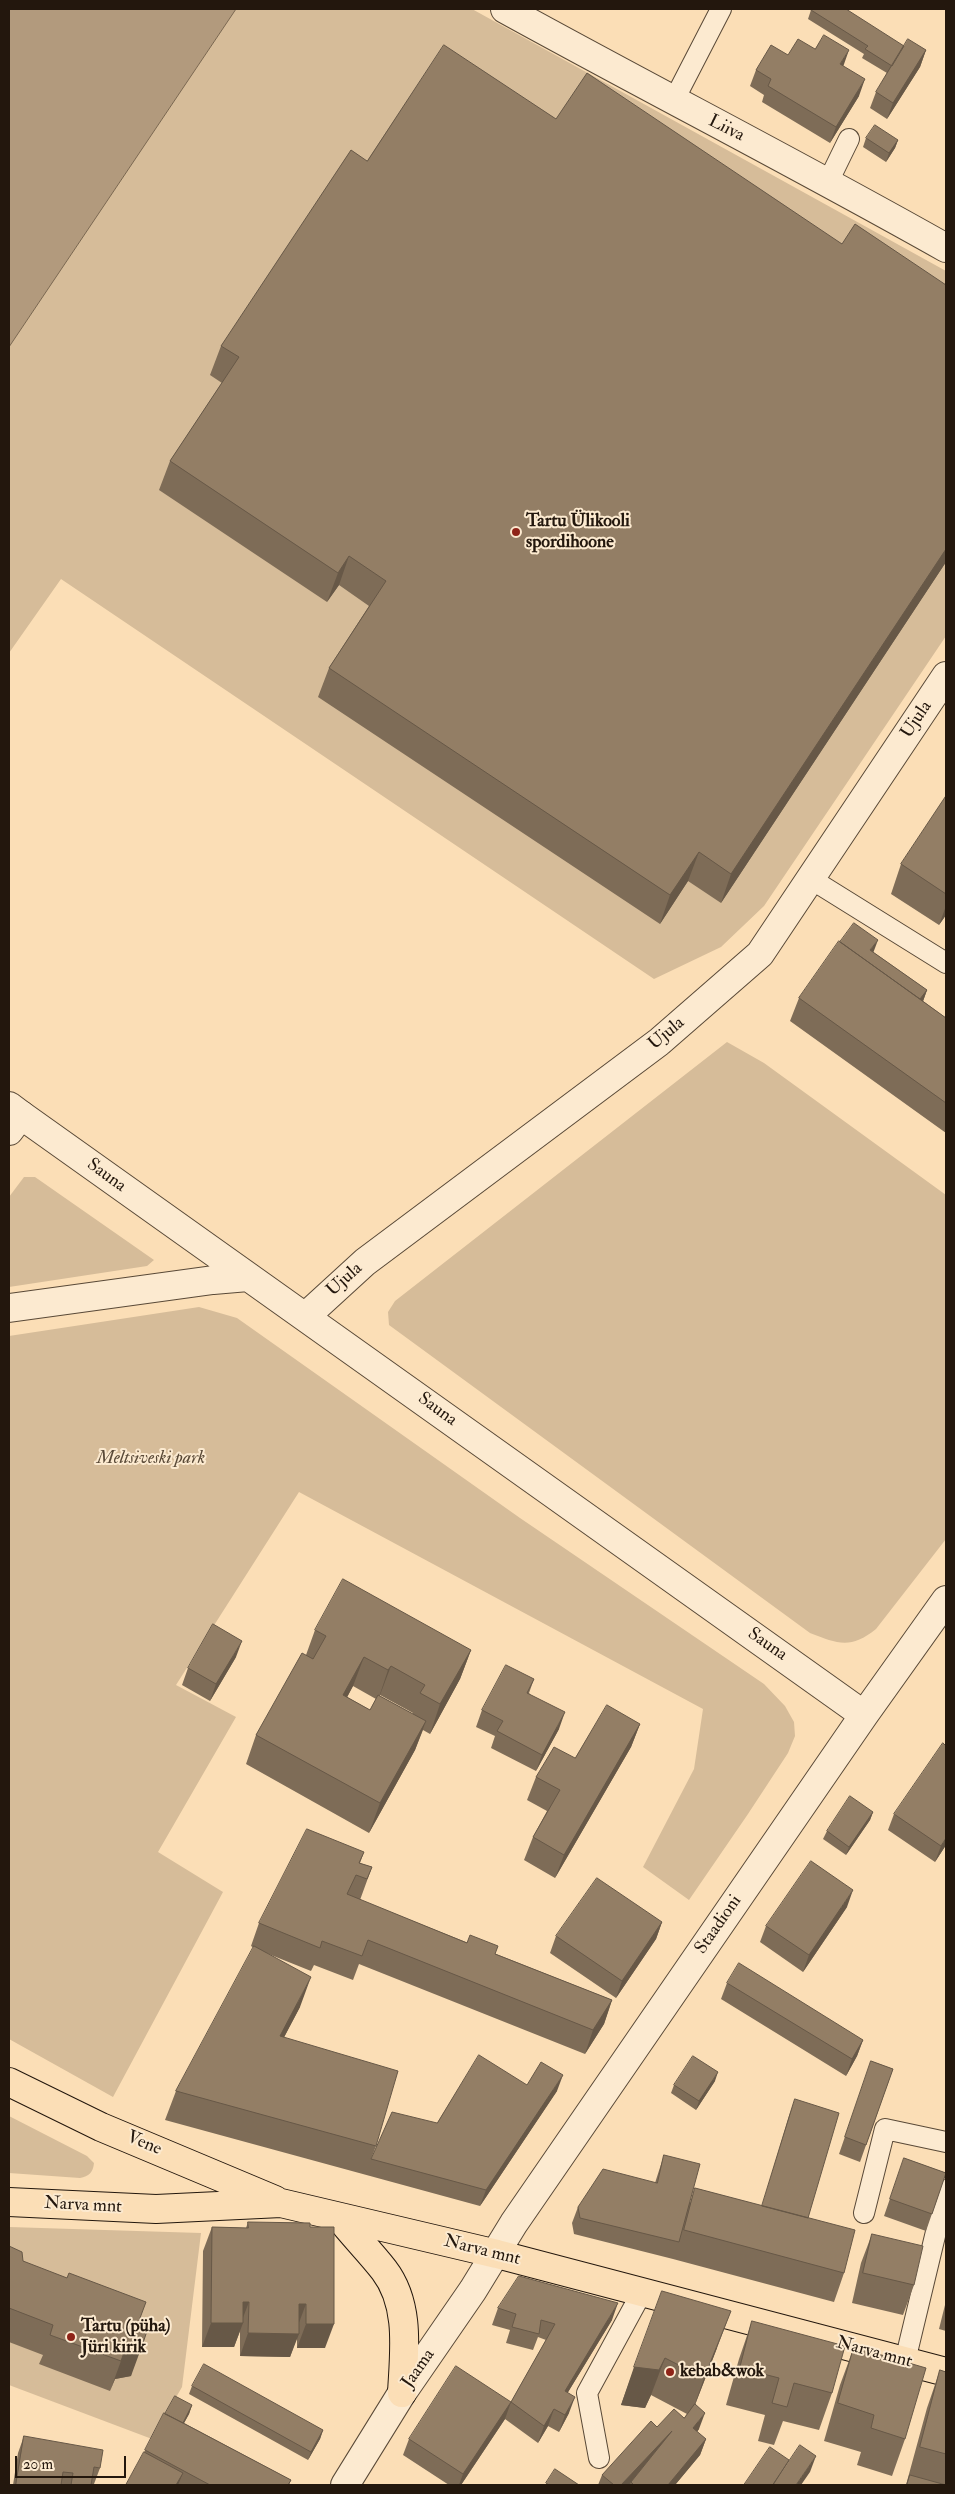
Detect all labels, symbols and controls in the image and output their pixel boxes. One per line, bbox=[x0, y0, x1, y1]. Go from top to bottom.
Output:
street label: Liiva bbox=[704, 111, 748, 147]
place label: Tartu Ülikooli spordihoone bbox=[526, 511, 630, 554]
marker: Tartu Ülikooli spordihoone bbox=[510, 526, 522, 538]
street label: Ujula bbox=[897, 697, 937, 743]
street label: Ujula bbox=[645, 1013, 689, 1055]
street label: Sauna bbox=[82, 1155, 130, 1197]
street label: Ujula bbox=[323, 1258, 367, 1302]
street label: Sauna bbox=[413, 1389, 461, 1431]
park label: Meltsiveski park bbox=[97, 1448, 205, 1470]
street label: Sauna bbox=[743, 1624, 791, 1666]
street label: Staadioni bbox=[691, 1891, 747, 1959]
street label: Vene bbox=[123, 2127, 165, 2161]
street label: Narva mnt bbox=[44, 2193, 122, 2219]
street label: Narva mnt bbox=[442, 2231, 522, 2271]
place label: Tartu (püha) Jüri kirik bbox=[81, 2316, 170, 2358]
marker: Tartu (püha) Jüri kirik bbox=[65, 2331, 77, 2343]
street label: Narva mnt bbox=[834, 2332, 914, 2374]
street label: Jaama bbox=[398, 2345, 440, 2393]
place label: kebab&wok bbox=[680, 2361, 764, 2383]
marker: kebab&wok bbox=[664, 2366, 676, 2378]
scale bar bbox=[18, 2446, 129, 2478]
text: 20 m bbox=[23, 2455, 53, 2474]

